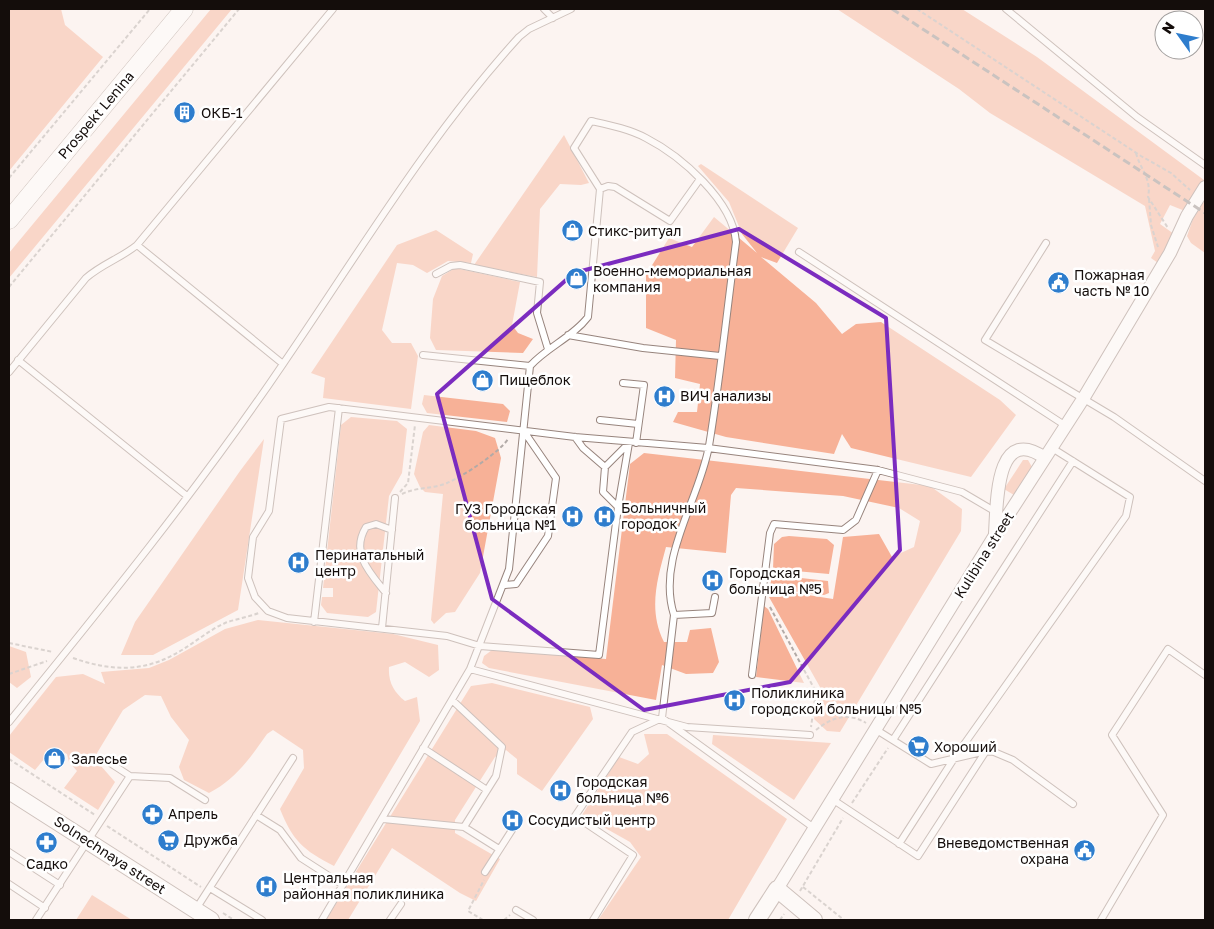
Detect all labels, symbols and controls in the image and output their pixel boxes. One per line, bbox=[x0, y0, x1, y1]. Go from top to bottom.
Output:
north arrow bbox=[1154, 10, 1204, 60]
text: N bbox=[1158, 19, 1178, 37]
street label: Prospekt Lenina bbox=[54, 67, 137, 162]
building icon: ОКБ-1 bbox=[173, 101, 197, 125]
place label: ОКБ-1 bbox=[201, 104, 243, 121]
shop icon: Стикс-ритуал bbox=[560, 219, 584, 243]
place label: Стикс-ритуал bbox=[588, 222, 681, 239]
place label: Военно-мемориальная компания bbox=[593, 262, 751, 295]
place label: Пожарная часть № 10 bbox=[1074, 266, 1149, 299]
shop icon: Военно-мемориальная компания bbox=[565, 267, 589, 291]
public building icon: Пожарная часть № 10 bbox=[1046, 271, 1070, 295]
shop icon: Пищеблок bbox=[471, 368, 495, 392]
place label: Пищеблок bbox=[499, 371, 571, 388]
hospital icon: ВИЧ анализы bbox=[652, 384, 676, 408]
place label: ВИЧ анализы bbox=[680, 387, 772, 404]
place label: Больничный городок bbox=[621, 499, 706, 532]
place label: ГУЗ Городская больница №1 bbox=[455, 500, 556, 533]
hospital icon: Больничный городок bbox=[593, 504, 617, 528]
hospital icon: ГУЗ Городская больница №1 bbox=[560, 505, 584, 529]
street label: Kulibina street bbox=[950, 508, 1017, 601]
place label: Перинатальный центр bbox=[315, 546, 424, 579]
hospital icon: Перинатальный центр bbox=[287, 551, 311, 575]
place label: Городская больница №5 bbox=[729, 564, 822, 597]
hospital icon: Городская больница №5 bbox=[701, 569, 725, 593]
place label: Поликлиника городской больницы №5 bbox=[751, 684, 922, 717]
hospital icon: Поликлиника городской больницы №5 bbox=[723, 689, 747, 713]
supermarket icon: Хороший bbox=[906, 735, 930, 759]
place label: Хороший bbox=[934, 738, 997, 755]
shop icon: Залесье bbox=[43, 747, 67, 771]
place label: Залесье bbox=[71, 750, 127, 767]
place label: Городская больница №6 bbox=[576, 773, 669, 806]
hospital icon: Городская больница №6 bbox=[548, 778, 572, 802]
pharmacy icon: Апрель bbox=[140, 802, 164, 826]
place label: Апрель bbox=[168, 805, 218, 822]
hospital icon: Сосудистый центр bbox=[500, 808, 524, 832]
place label: Сосудистый центр bbox=[528, 811, 655, 828]
street label: Solnechnaya street bbox=[51, 812, 169, 897]
supermarket icon: Дружба bbox=[156, 828, 180, 852]
pharmacy icon: Садко bbox=[35, 830, 59, 854]
place label: Дружба bbox=[184, 831, 238, 848]
place label: Вневедомственная охрана bbox=[937, 834, 1069, 867]
public building icon: Вневедомственная охрана bbox=[1073, 839, 1097, 863]
place label: Садко bbox=[26, 855, 68, 872]
place label: Центральная районная поликлиника bbox=[283, 869, 444, 902]
hospital icon: Центральная районная поликлиника bbox=[255, 874, 279, 898]

